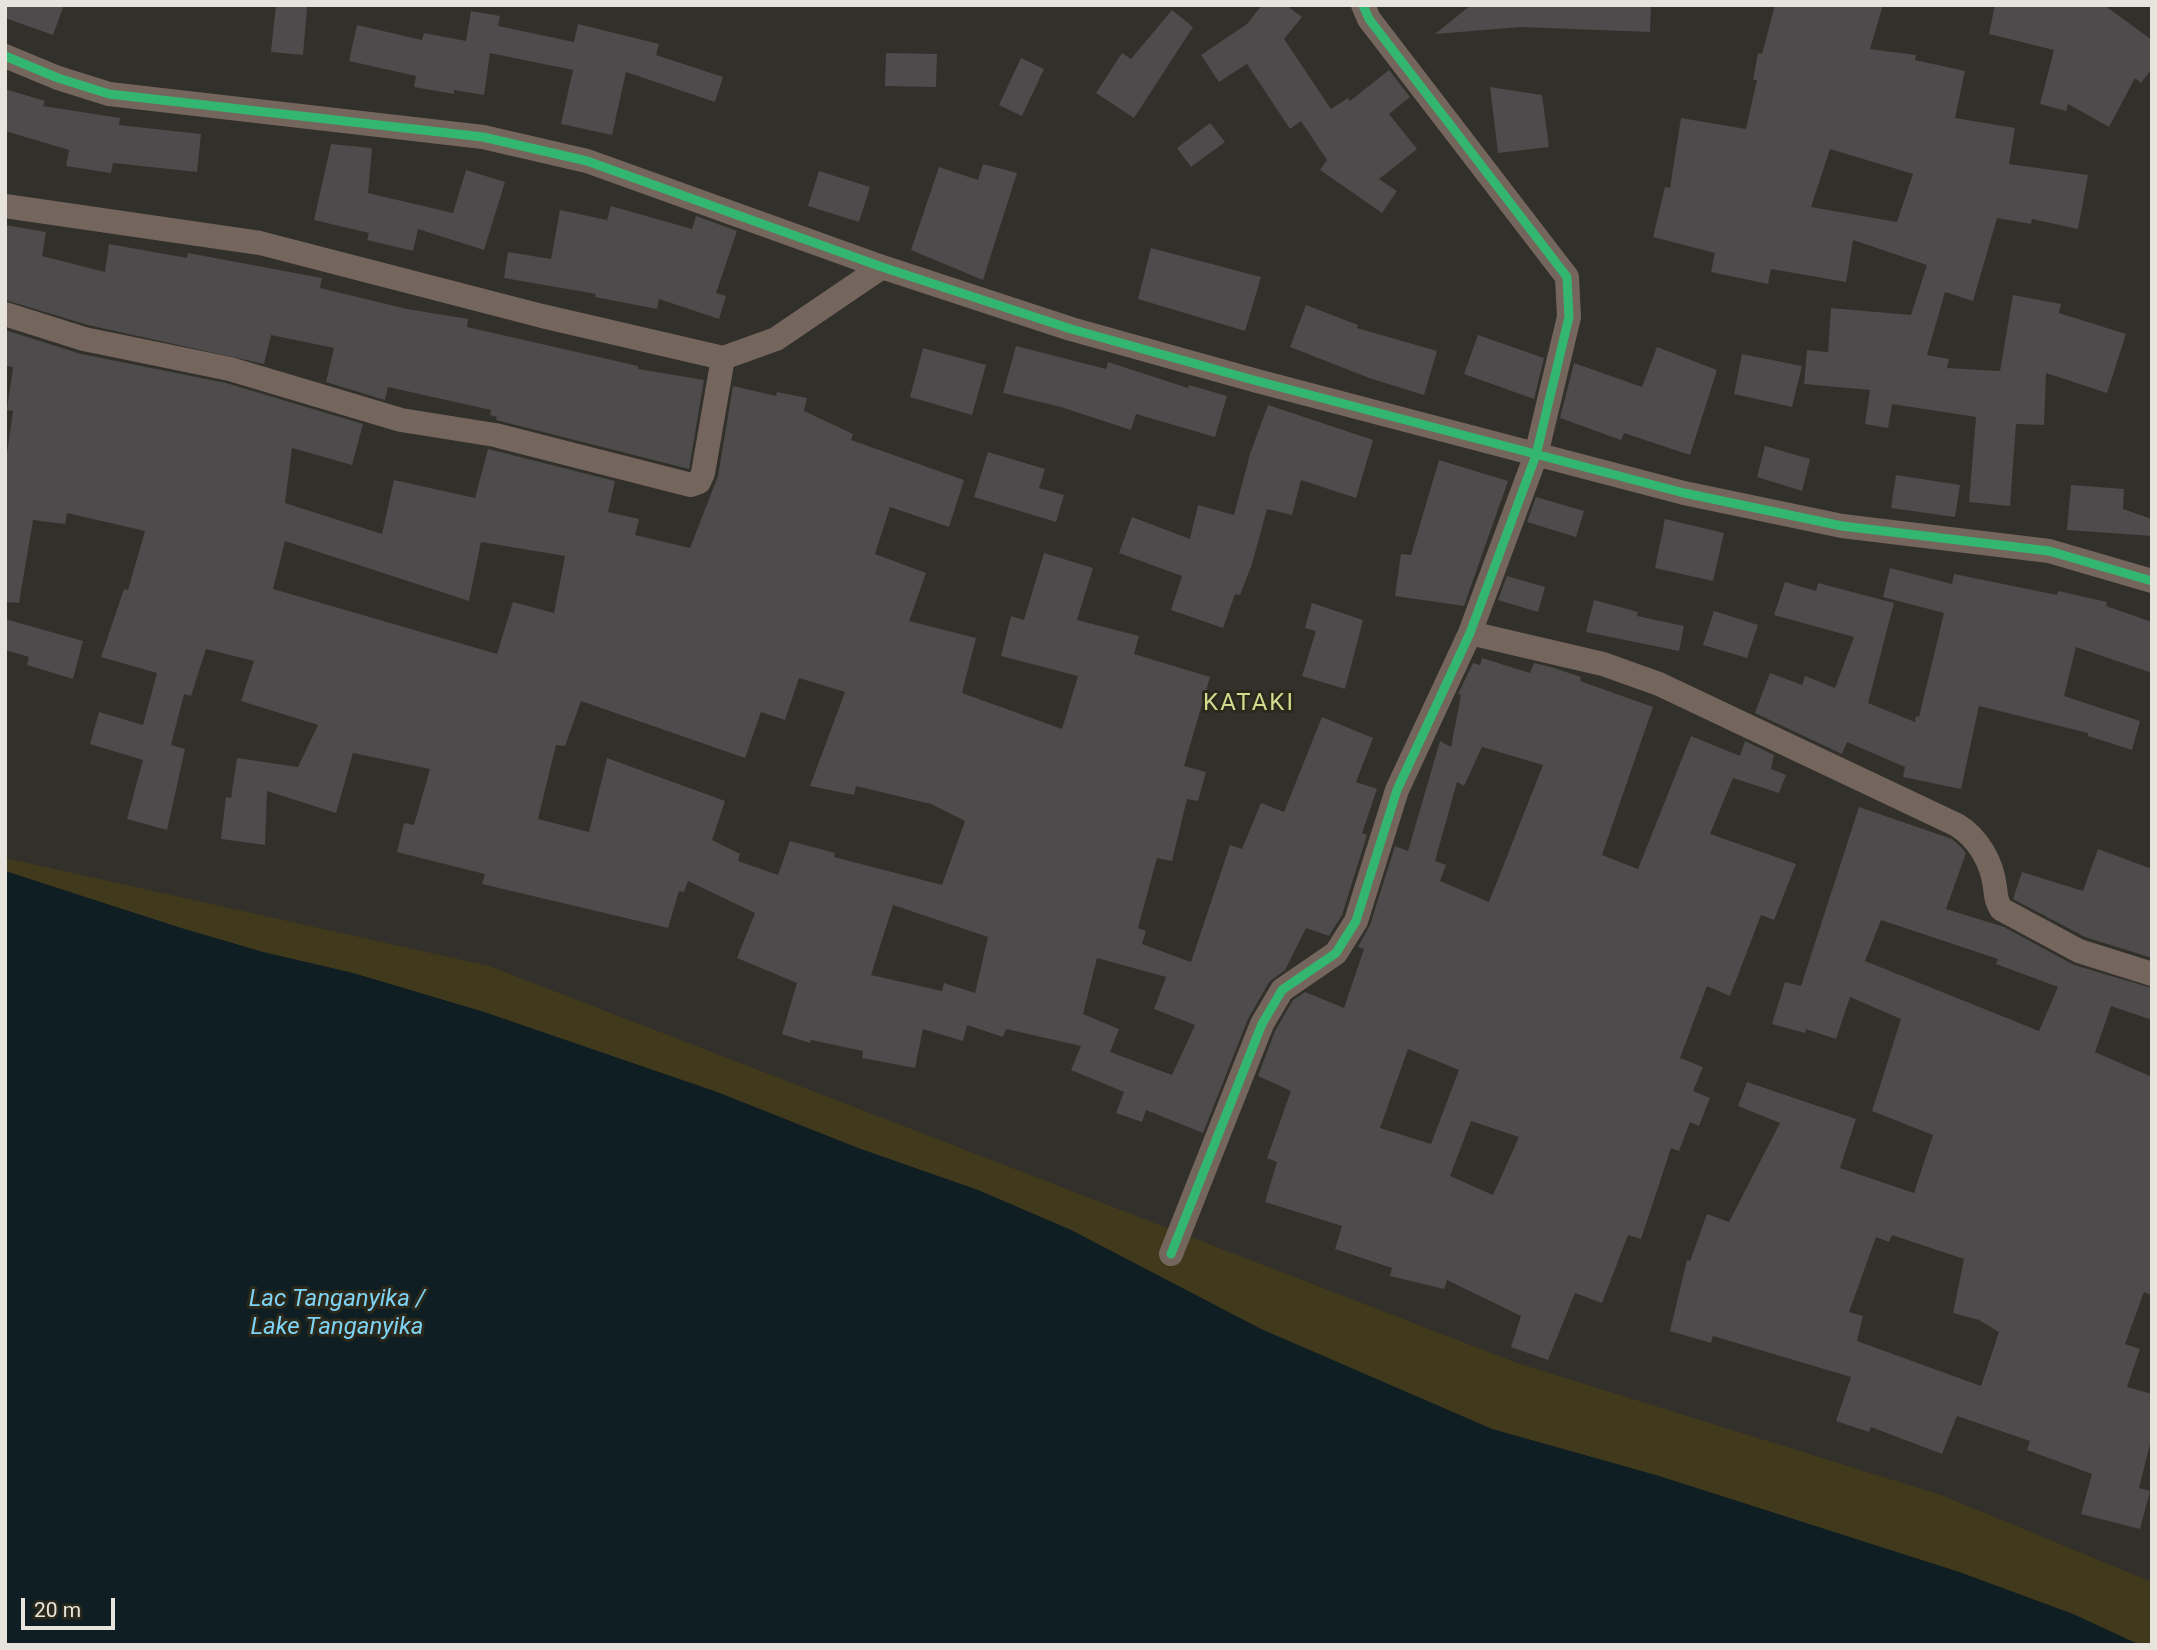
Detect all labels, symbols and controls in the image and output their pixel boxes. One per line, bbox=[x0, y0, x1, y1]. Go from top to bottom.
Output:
district label: KATAKI bbox=[1204, 690, 1294, 718]
water label: Lac Tanganyika / Lake Tanganyika bbox=[249, 1286, 425, 1342]
scale bar bbox=[24, 1584, 119, 1628]
text: 20 m bbox=[34, 1598, 81, 1622]

